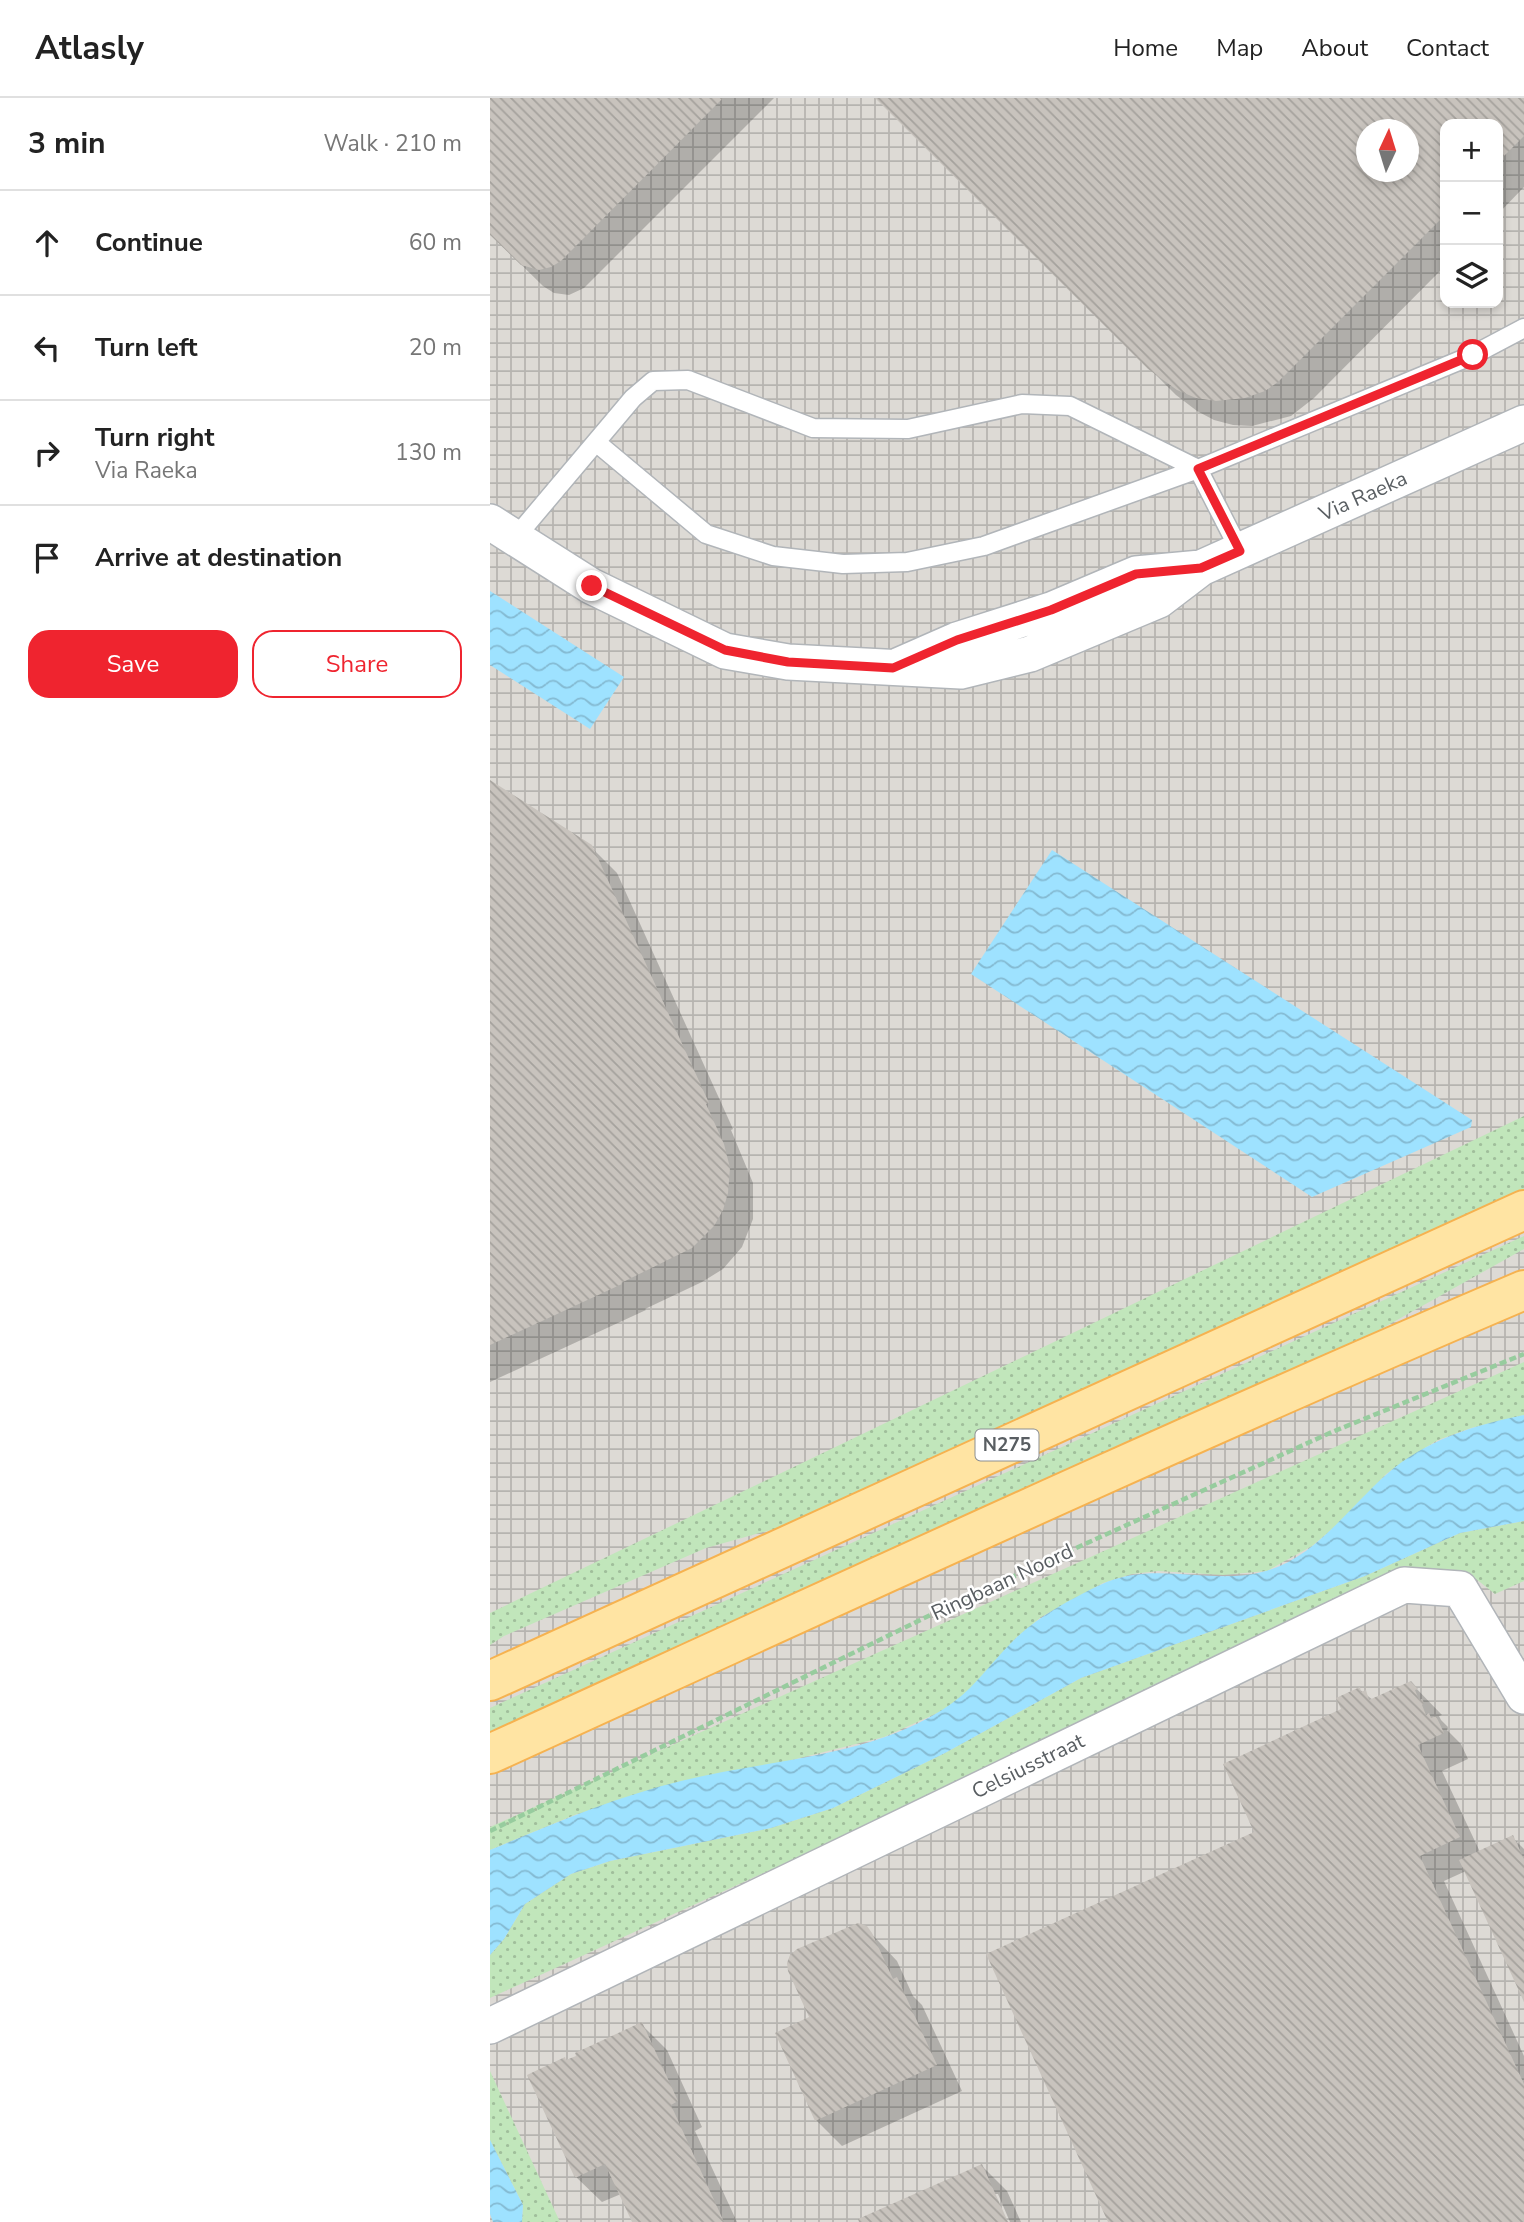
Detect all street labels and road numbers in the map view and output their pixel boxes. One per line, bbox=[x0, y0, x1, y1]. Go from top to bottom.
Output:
street label: Via Raeka bbox=[1314, 464, 1412, 528]
road number: N275 bbox=[976, 1429, 1038, 1460]
street label: Ringbaan Noord bbox=[927, 1537, 1077, 1627]
street label: Celsiusstraat bbox=[967, 1726, 1090, 1805]

